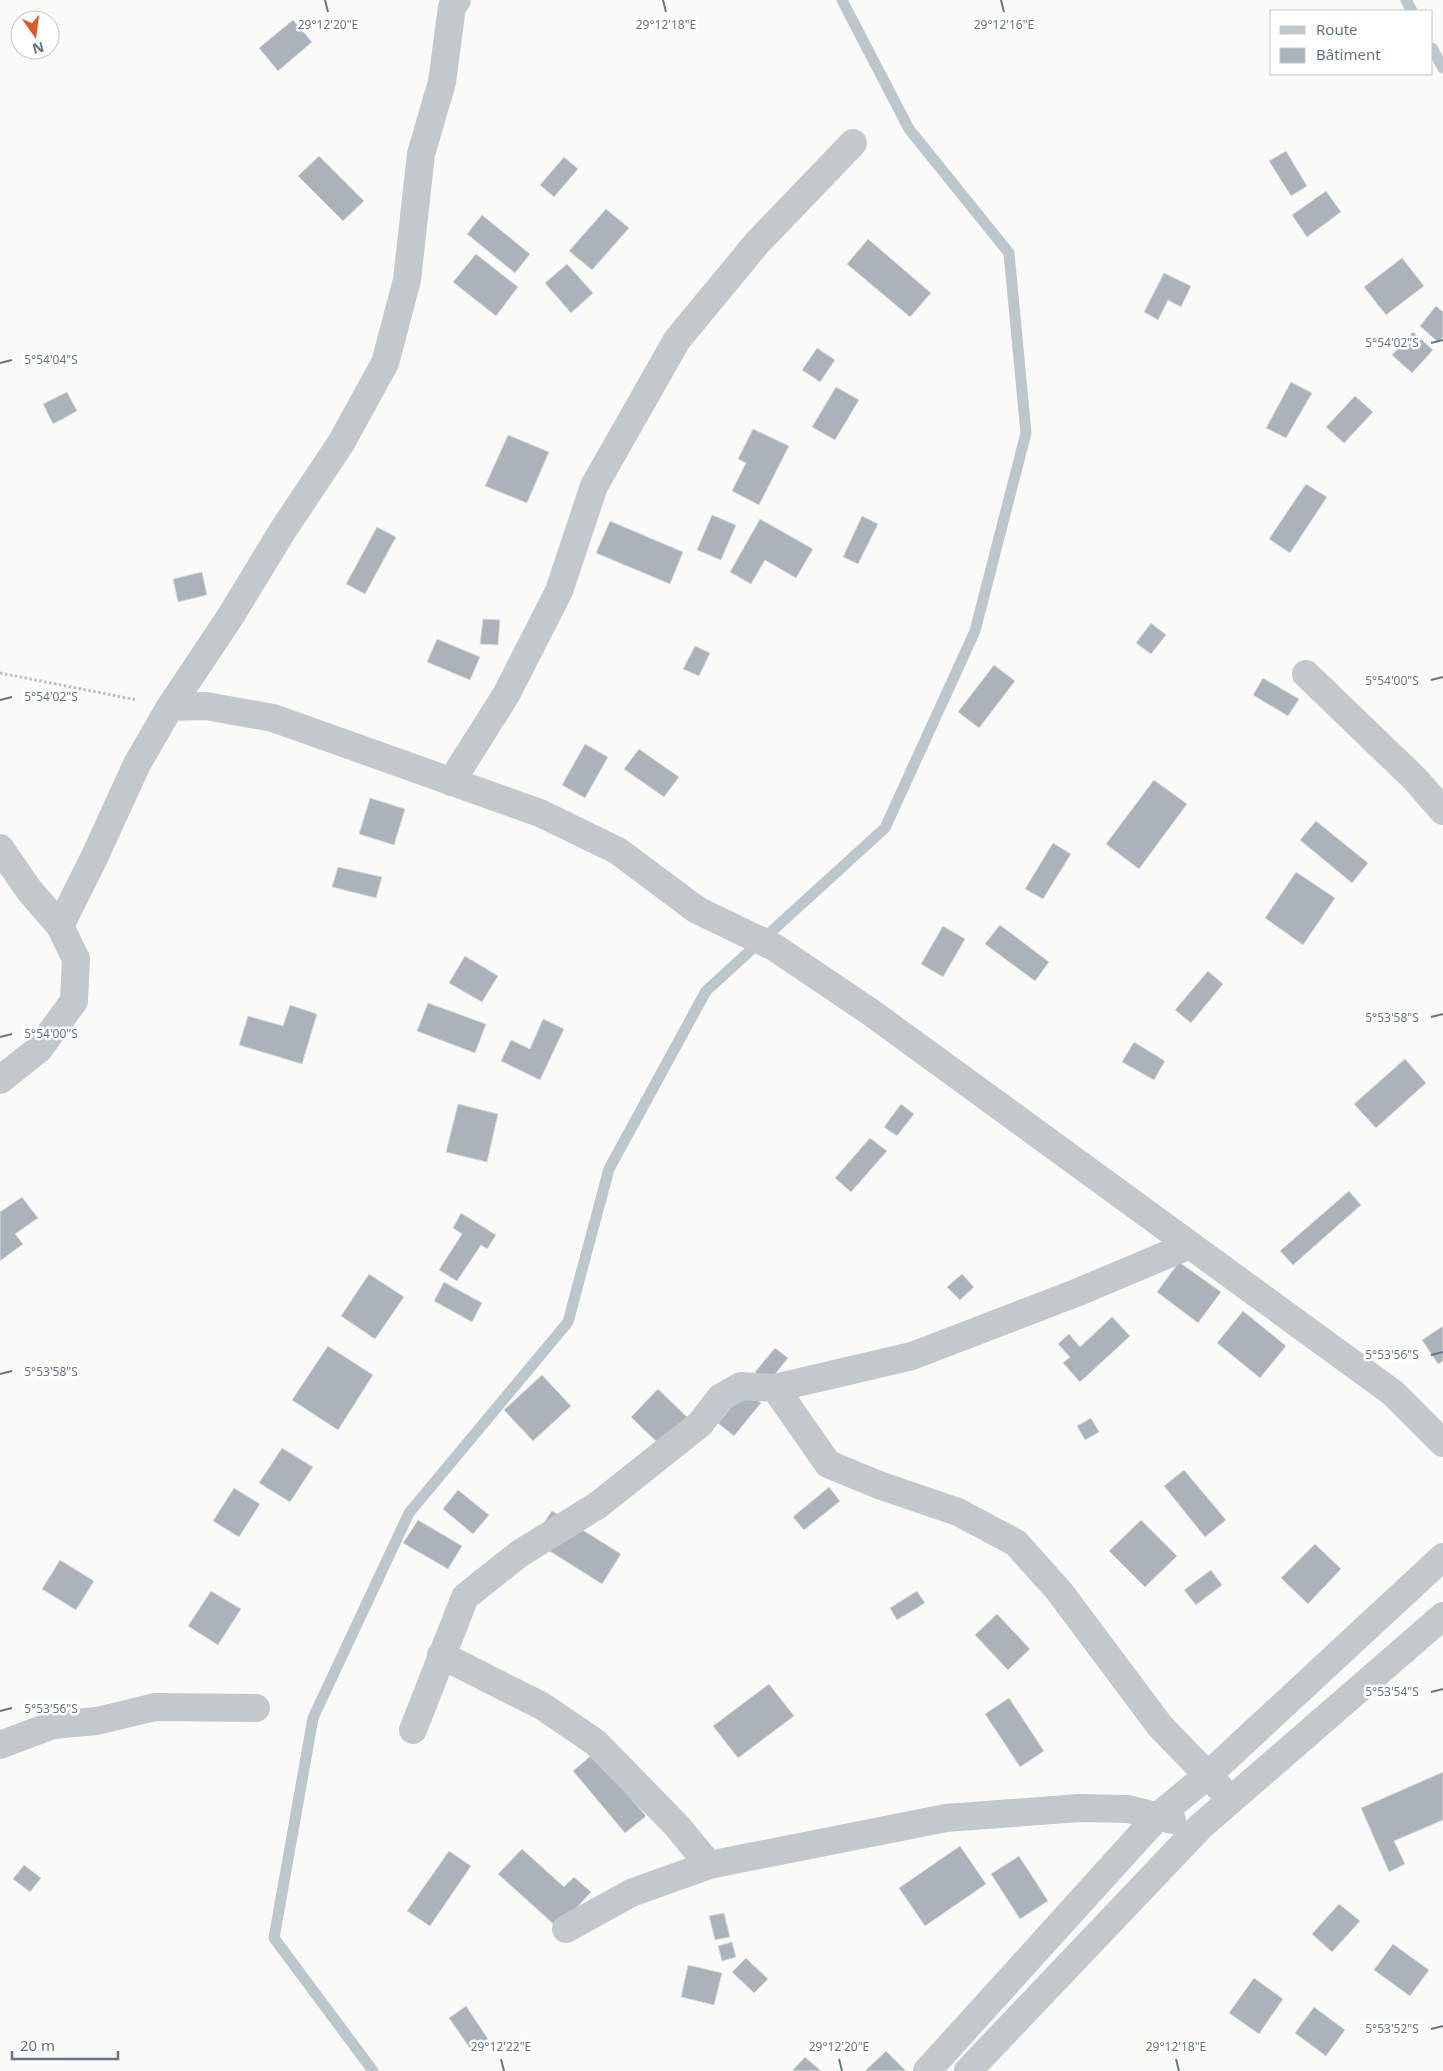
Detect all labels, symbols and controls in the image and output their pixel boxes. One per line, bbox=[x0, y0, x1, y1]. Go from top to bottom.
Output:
north arrow bbox=[10, 10, 60, 60]
legend bbox=[1270, 10, 1433, 75]
text: 29°12'20"E bbox=[298, 16, 358, 33]
text: 29°12'18"E bbox=[636, 16, 696, 33]
text: 29°12'16"E bbox=[974, 16, 1034, 33]
text: Route bbox=[1316, 19, 1358, 39]
text: N bbox=[30, 38, 46, 59]
text: Bâtiment bbox=[1316, 44, 1381, 64]
text: 5°54'02"S bbox=[1365, 334, 1419, 351]
text: 5°54'04"S bbox=[24, 351, 78, 368]
text: 5°54'00"S bbox=[1365, 672, 1419, 689]
text: 5°54'02"S bbox=[24, 688, 78, 705]
text: 5°53'58"S bbox=[1365, 1009, 1419, 1026]
text: 5°54'00"S bbox=[24, 1025, 78, 1042]
text: 5°53'56"S bbox=[1365, 1346, 1419, 1363]
text: 5°53'58"S bbox=[24, 1363, 78, 1380]
text: 5°53'54"S bbox=[1365, 1683, 1419, 1700]
text: 5°53'56"S bbox=[24, 1700, 78, 1717]
text: 5°53'52"S bbox=[1365, 2020, 1419, 2037]
scale bar bbox=[12, 2028, 119, 2060]
text: 20 m bbox=[20, 2035, 55, 2055]
text: 29°12'22"E bbox=[471, 2038, 531, 2055]
text: 29°12'20"E bbox=[809, 2038, 869, 2055]
text: 29°12'18"E bbox=[1146, 2038, 1206, 2055]

